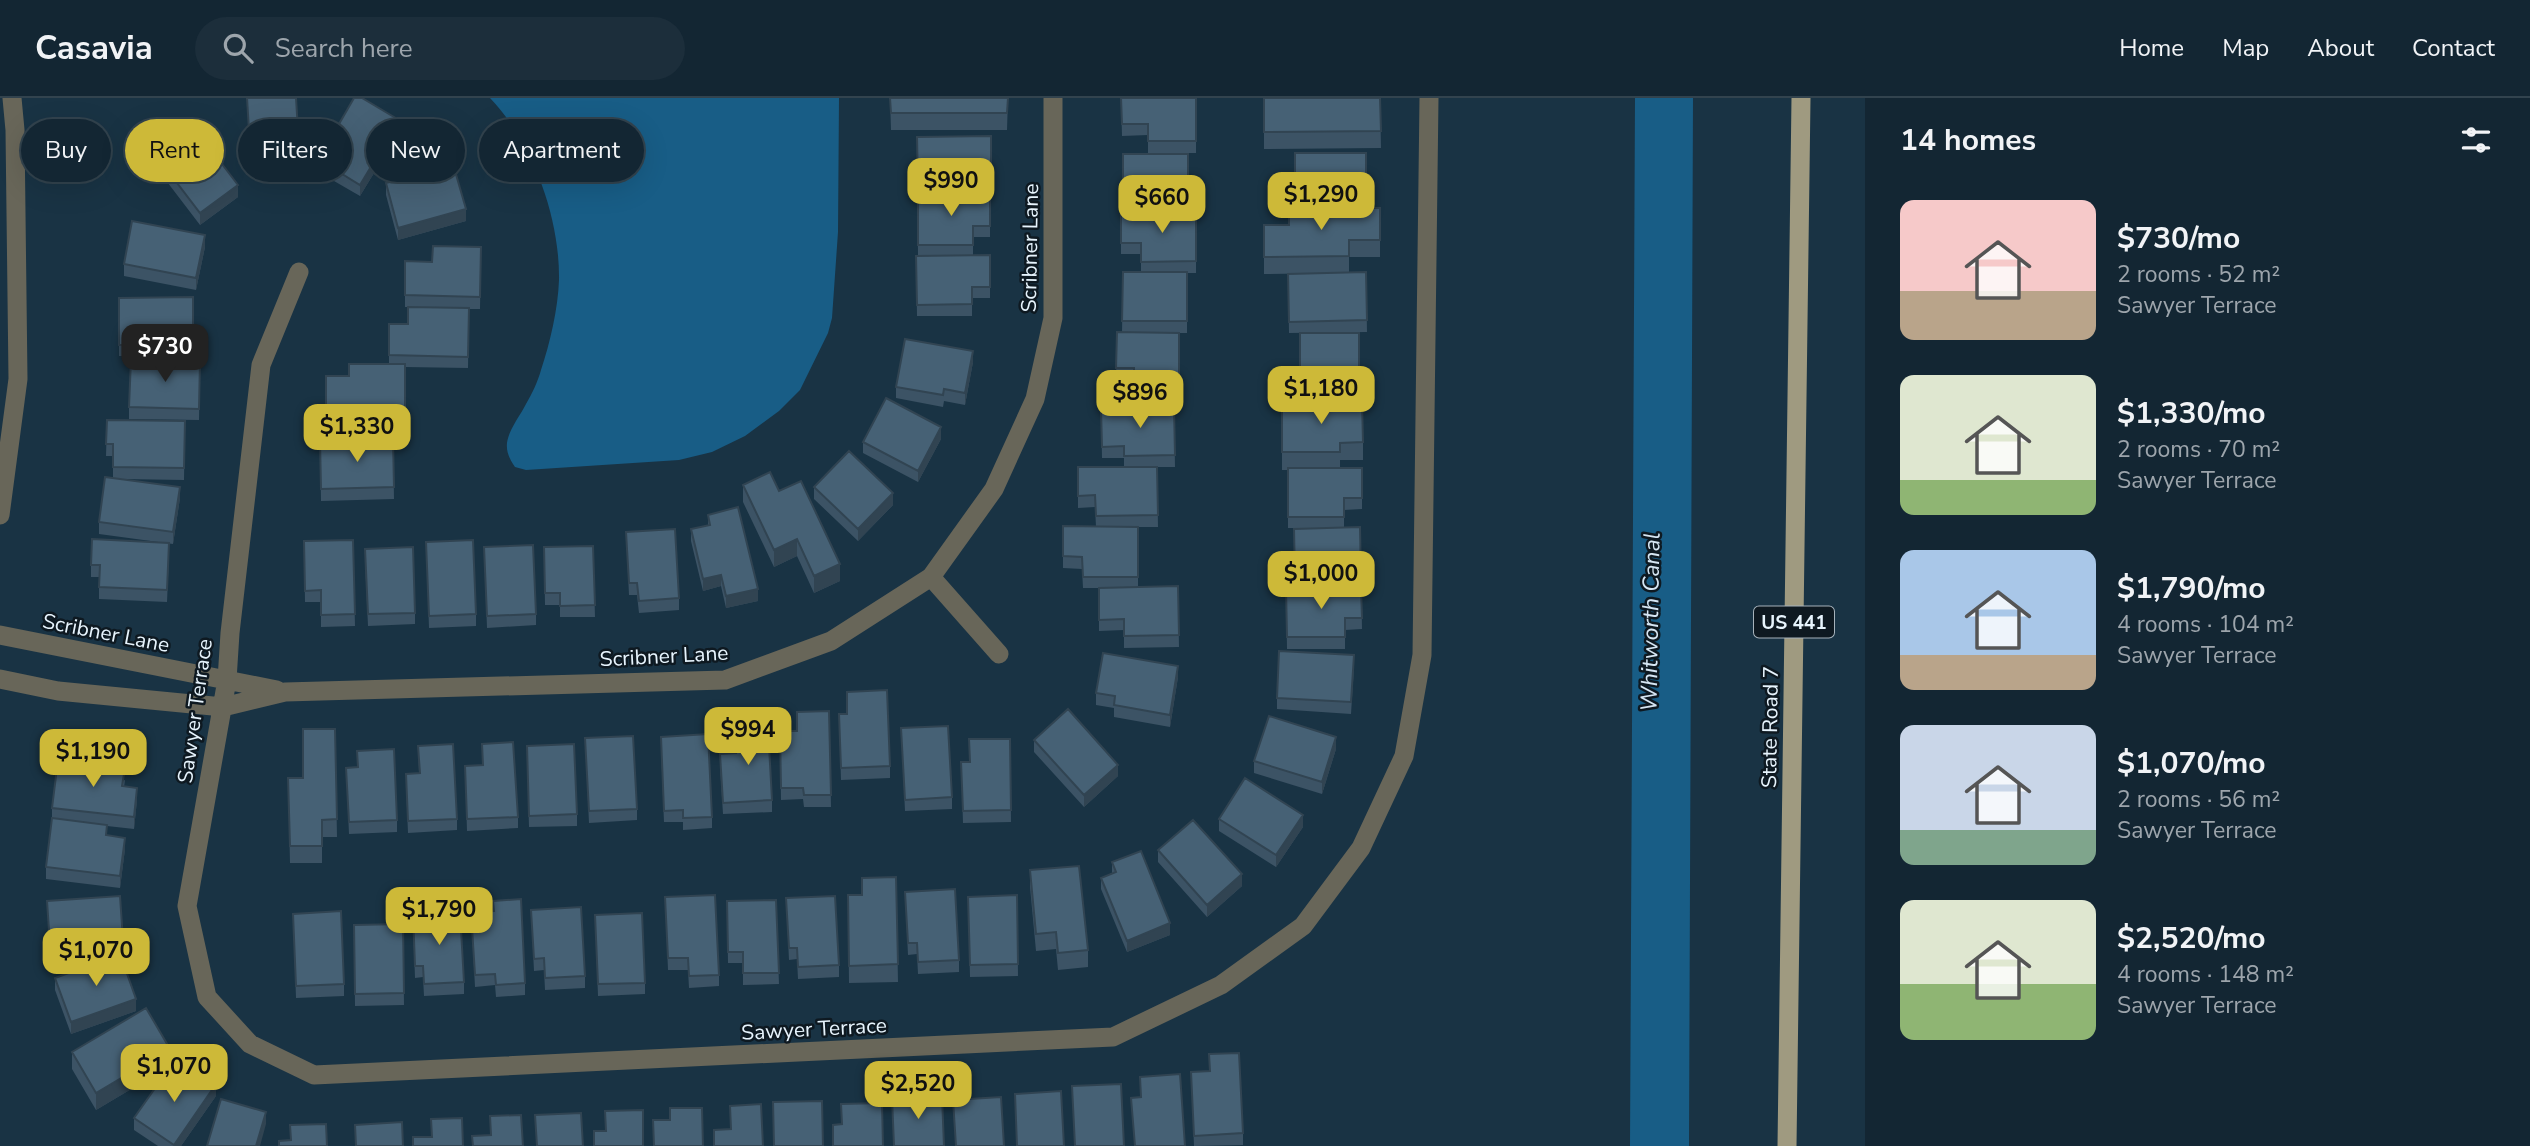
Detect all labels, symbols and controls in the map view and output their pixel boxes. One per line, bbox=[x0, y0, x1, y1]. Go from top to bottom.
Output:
search box bbox=[195, 17, 685, 80]
text: Casavia bbox=[35, 26, 153, 71]
icon: search bbox=[219, 29, 257, 67]
text: Search here bbox=[275, 31, 413, 66]
text: Home bbox=[2119, 32, 2184, 64]
text: Map bbox=[2222, 32, 2269, 64]
text: About bbox=[2307, 32, 2374, 64]
text: Contact bbox=[2412, 32, 2495, 64]
chip: Buy bbox=[21, 119, 111, 182]
chip: Rent bbox=[125, 119, 224, 182]
chip: Filters bbox=[238, 119, 352, 182]
chip: New bbox=[366, 119, 465, 182]
chip: Apartment bbox=[479, 119, 644, 182]
text: 14 homes bbox=[1900, 120, 2036, 161]
icon: filters bbox=[2457, 121, 2495, 159]
pin: $990 bbox=[910, 158, 992, 218]
text: $990 bbox=[923, 165, 979, 196]
pin: $1,290 bbox=[1264, 172, 1378, 232]
pin: $660 bbox=[1121, 176, 1203, 235]
text: $1,290 bbox=[1284, 179, 1358, 210]
text: $660 bbox=[1134, 182, 1190, 213]
street label: Scribner Lane bbox=[1015, 183, 1045, 313]
text: $730/mo bbox=[2117, 218, 2240, 259]
icon: home bbox=[1956, 228, 2040, 312]
text: 2 rooms · 52 m² bbox=[2117, 259, 2280, 290]
text: Sawyer Terrace bbox=[2117, 290, 2277, 321]
pin: $730 bbox=[124, 324, 206, 384]
text: $730 bbox=[137, 331, 193, 362]
pin: $1,180 bbox=[1264, 366, 1378, 426]
pin: $896 bbox=[1099, 370, 1181, 430]
text: $1,180 bbox=[1284, 373, 1358, 404]
text: $896 bbox=[1112, 377, 1168, 408]
text: $1,330/mo bbox=[2117, 393, 2266, 434]
icon: home bbox=[1956, 403, 2040, 487]
pin: $1,330 bbox=[300, 404, 414, 464]
text: $1,330 bbox=[320, 411, 394, 442]
text: 2 rooms · 70 m² bbox=[2117, 434, 2280, 465]
text: Sawyer Terrace bbox=[2117, 465, 2277, 496]
water label: Whitworth Canal bbox=[1633, 532, 1668, 712]
pin: $1,000 bbox=[1264, 552, 1378, 611]
text: $1,000 bbox=[1284, 558, 1358, 589]
text: $1,790/mo bbox=[2117, 568, 2266, 609]
icon: home bbox=[1956, 578, 2040, 662]
street label: Scribner Lane bbox=[40, 607, 172, 659]
road number: US 441 bbox=[1754, 607, 1834, 638]
text: 4 rooms · 104 m² bbox=[2117, 609, 2294, 640]
street label: Sawyer Terrace bbox=[171, 637, 219, 785]
street label: Scribner Lane bbox=[599, 639, 729, 673]
text: Sawyer Terrace bbox=[2117, 640, 2277, 671]
street label: State Road 7 bbox=[1755, 666, 1785, 788]
pin: $994 bbox=[707, 708, 789, 767]
text: $994 bbox=[720, 714, 776, 745]
pin: $1,190 bbox=[36, 730, 150, 789]
text: $1,190 bbox=[56, 736, 130, 767]
text: $1,070/mo bbox=[2117, 743, 2266, 784]
icon: home bbox=[1956, 753, 2040, 837]
text: 2 rooms · 56 m² bbox=[2117, 784, 2280, 815]
text: Sawyer Terrace bbox=[2117, 815, 2277, 846]
pin: $1,790 bbox=[382, 888, 496, 947]
text: $1,790 bbox=[402, 894, 476, 925]
text: $2,520/mo bbox=[2117, 918, 2266, 959]
pin: $1,070 bbox=[39, 928, 153, 988]
icon: home bbox=[1956, 928, 2040, 1012]
text: $1,070 bbox=[59, 935, 133, 966]
text: 4 rooms · 148 m² bbox=[2117, 959, 2294, 990]
text: Sawyer Terrace bbox=[2117, 990, 2277, 1021]
street label: Sawyer Terrace bbox=[741, 1011, 887, 1047]
pin: $1,070 bbox=[117, 1044, 231, 1104]
text: $1,070 bbox=[137, 1051, 211, 1082]
pin: $2,520 bbox=[861, 1062, 975, 1121]
text: $2,520 bbox=[881, 1068, 955, 1099]

